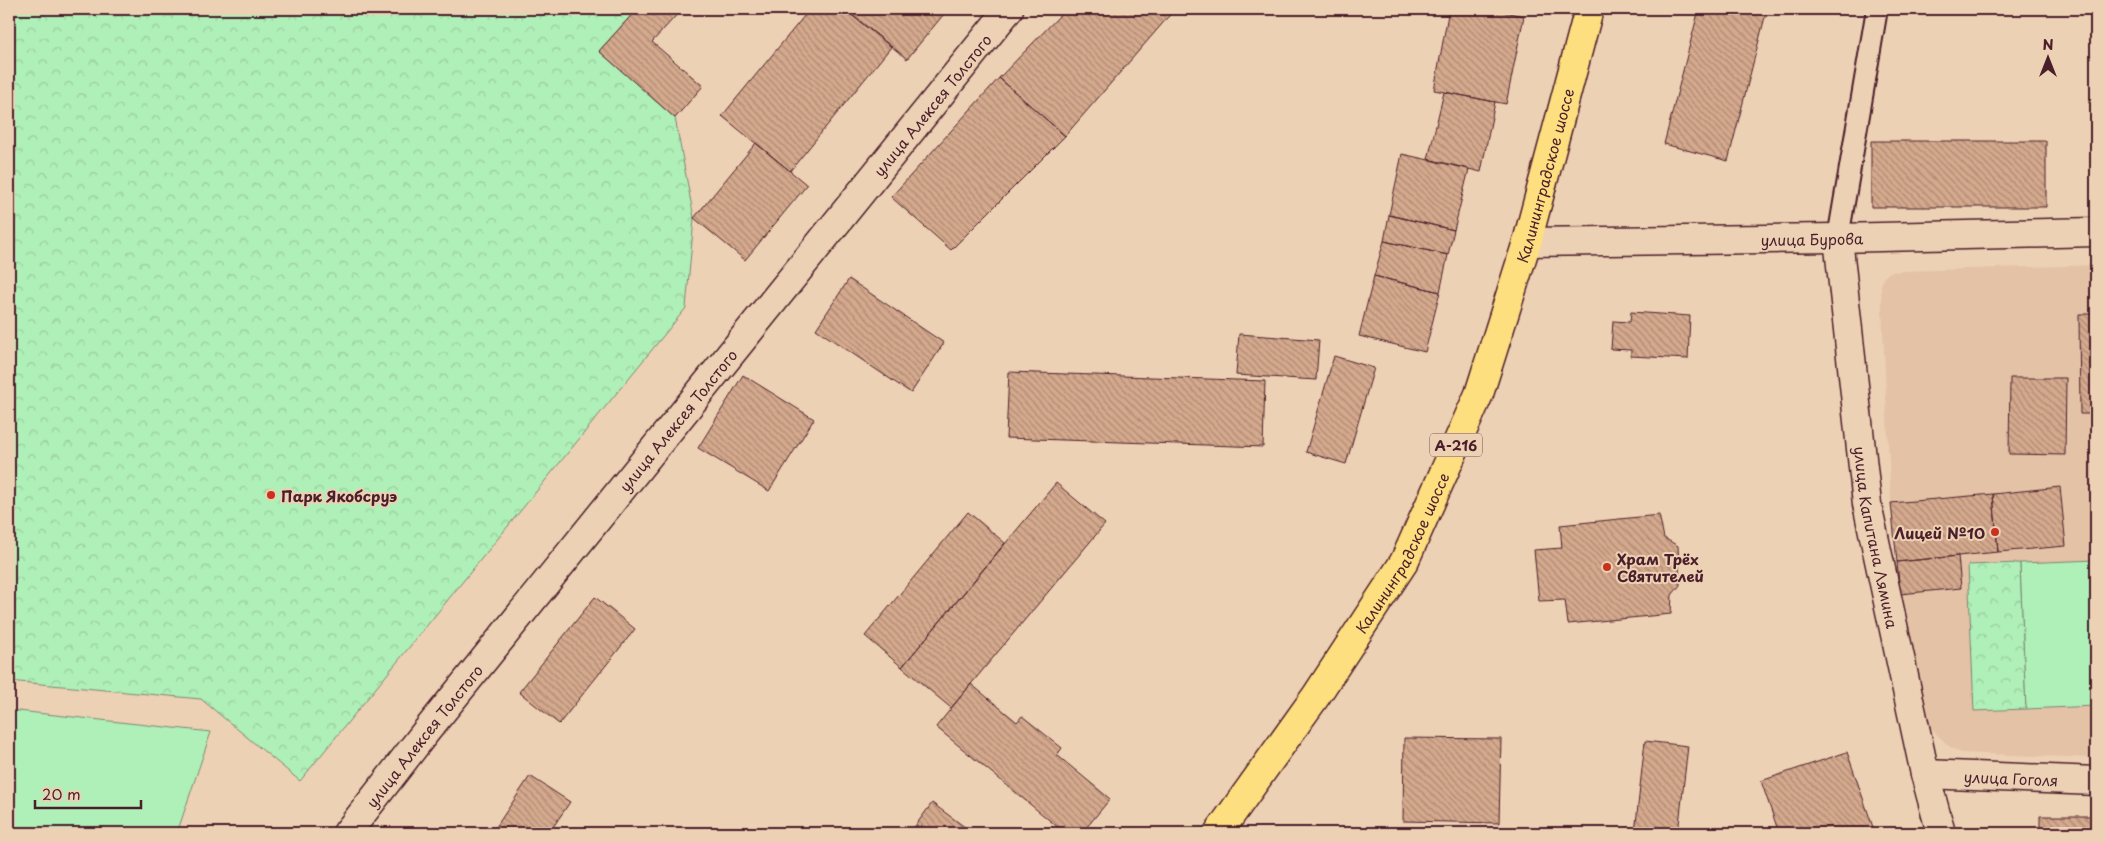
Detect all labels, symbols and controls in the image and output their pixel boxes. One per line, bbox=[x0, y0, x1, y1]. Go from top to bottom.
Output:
street label: улица Алексея Толстого bbox=[867, 29, 996, 181]
north arrow bbox=[2022, 32, 2072, 82]
text: N bbox=[2042, 34, 2054, 55]
street label: Калининградское шоссе bbox=[1510, 85, 1579, 266]
street label: улица Бурова bbox=[1761, 226, 1864, 250]
street label: улица Алексея Толстого bbox=[613, 344, 742, 496]
road number: А-216 bbox=[1430, 434, 1482, 456]
street label: улица Капитана Лямина bbox=[1849, 445, 1905, 631]
street label: Калининградское шоссе bbox=[1349, 468, 1454, 638]
place label: Парк Якобсруэ bbox=[281, 484, 397, 507]
marker: Парк Якобсруэ bbox=[265, 489, 277, 501]
place label: Лицей №10 bbox=[1894, 521, 1985, 544]
marker: Лицей №10 bbox=[1989, 526, 2001, 538]
place label: Храм Трёх Святителей bbox=[1617, 547, 1704, 587]
marker: Храм Трёх Святителей bbox=[1601, 561, 1613, 573]
street label: улица Алексея Толстого bbox=[360, 659, 488, 812]
street label: улица Гоголя bbox=[1963, 764, 2059, 791]
scale bar bbox=[35, 777, 141, 809]
text: 20 m bbox=[42, 782, 81, 805]

